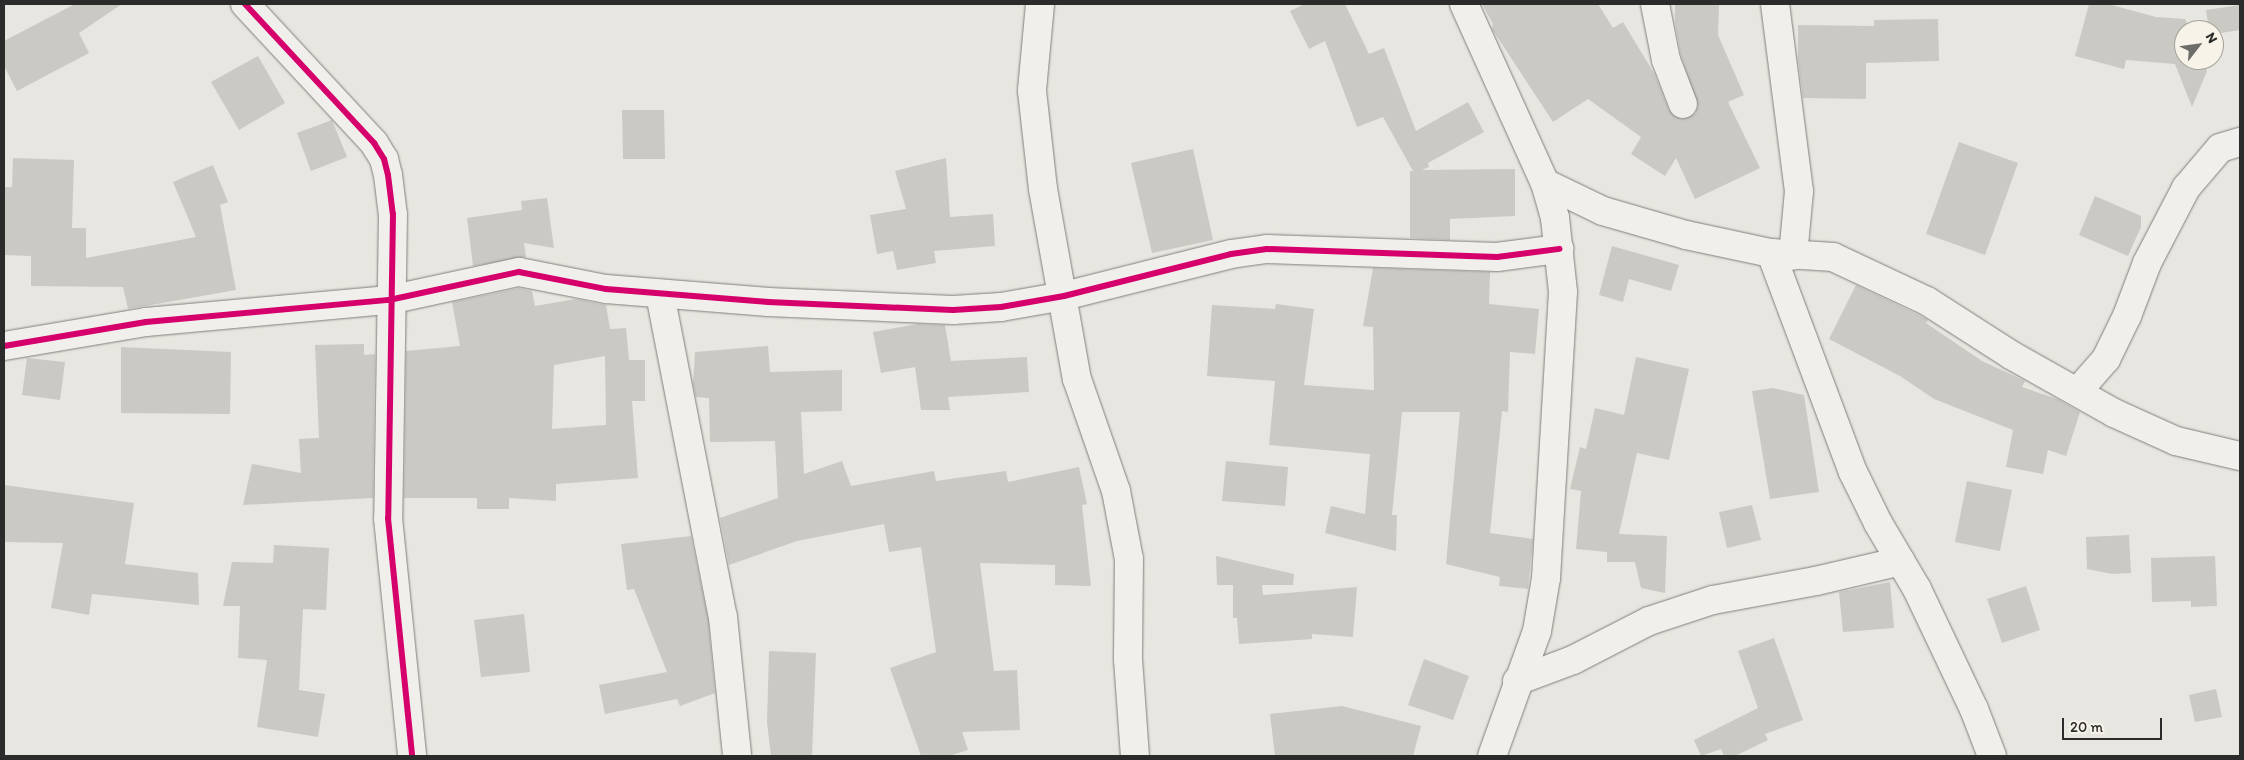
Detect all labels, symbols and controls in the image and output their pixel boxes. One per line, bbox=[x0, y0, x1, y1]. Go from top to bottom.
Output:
north arrow bbox=[2174, 20, 2224, 70]
text: N bbox=[2202, 29, 2221, 46]
scale bar bbox=[2064, 708, 2164, 740]
text: 20 m bbox=[2070, 718, 2103, 736]

